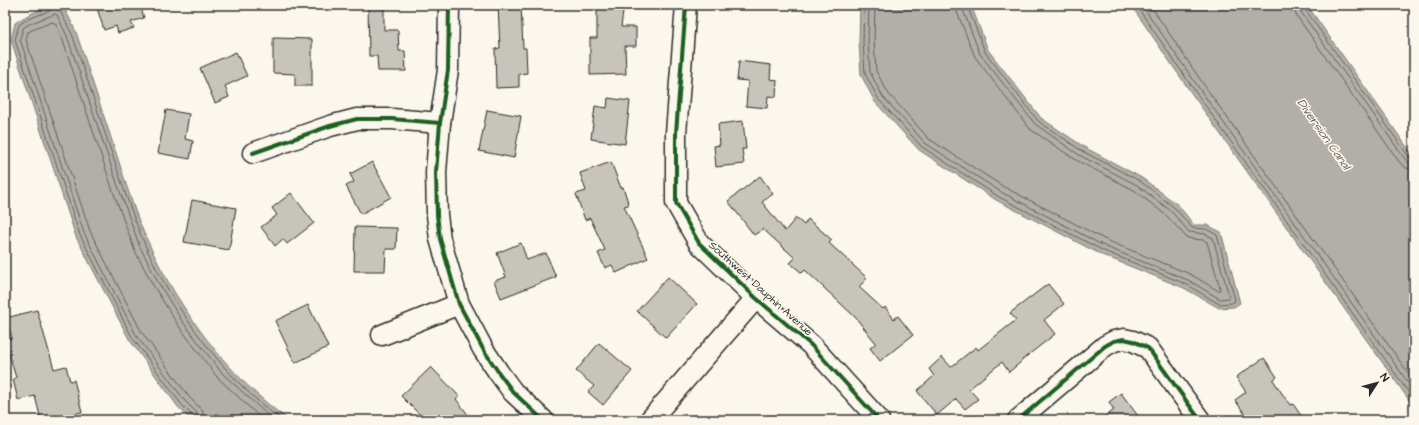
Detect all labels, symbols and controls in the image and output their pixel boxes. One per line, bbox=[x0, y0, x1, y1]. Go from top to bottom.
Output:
water label: Diversion Canal bbox=[1293, 95, 1356, 175]
street label: Southwest Dauphin Avenue bbox=[705, 238, 816, 339]
north arrow bbox=[1357, 363, 1397, 403]
text: N bbox=[1377, 370, 1393, 385]

